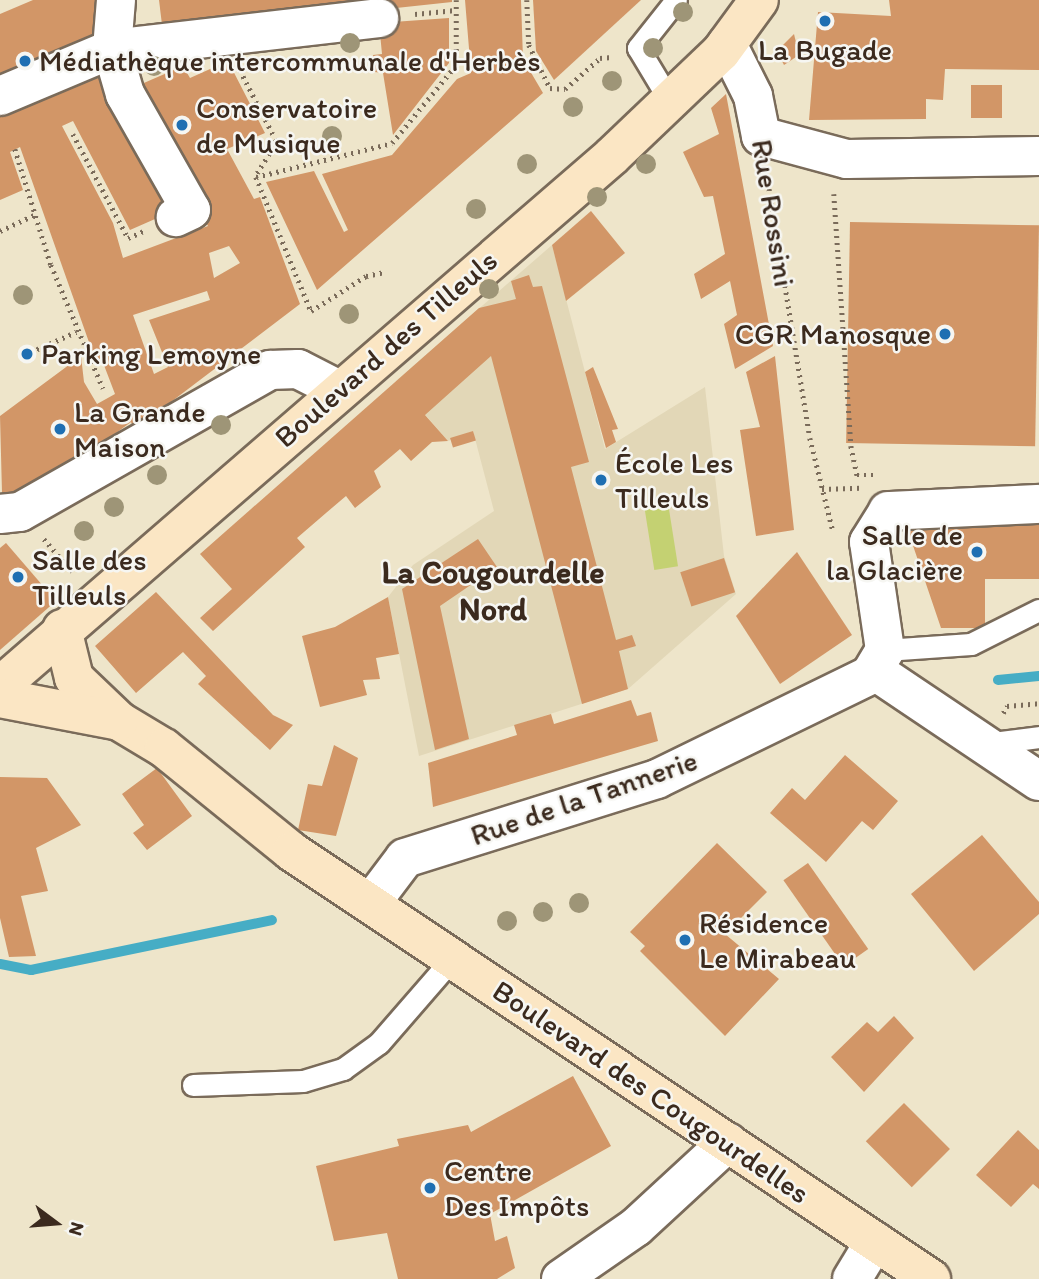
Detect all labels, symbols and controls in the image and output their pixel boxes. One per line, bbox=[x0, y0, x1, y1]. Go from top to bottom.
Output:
marker: La Bugade bbox=[817, 13, 833, 29]
place label: La Bugade bbox=[758, 32, 892, 68]
place label: Médiathèque intercommunale d'Herbès bbox=[39, 43, 541, 79]
marker: Médiathèque intercommunale d'Herbès bbox=[17, 53, 33, 69]
place label: Conservatoire de Musique bbox=[196, 90, 377, 160]
marker: Conservatoire de Musique bbox=[174, 117, 190, 133]
street label: Rue Rossini bbox=[744, 137, 802, 289]
street label: Boulevard des Tilleuls bbox=[267, 242, 505, 456]
place label: CGR Manosque bbox=[735, 316, 931, 352]
marker: CGR Manosque bbox=[937, 326, 953, 342]
place label: Parking Lemoyne bbox=[41, 336, 262, 372]
marker: Parking Lemoyne bbox=[19, 346, 35, 362]
place label: La Grande Maison bbox=[74, 394, 206, 464]
marker: La Grande Maison bbox=[52, 421, 68, 437]
place label: École Les Tilleuls bbox=[615, 445, 733, 516]
marker: École Les Tilleuls bbox=[593, 472, 609, 488]
place label: Salle de la Glacière bbox=[825, 517, 963, 588]
place label: Salle des Tilleuls bbox=[32, 542, 147, 612]
marker: Salle de la Glacière bbox=[969, 544, 985, 560]
district label: La Cougourdelle Nord bbox=[381, 554, 605, 629]
marker: Salle des Tilleuls bbox=[10, 569, 26, 585]
street label: Rue de la Tannerie bbox=[467, 743, 701, 853]
place label: Résidence Le Mirabeau bbox=[699, 905, 855, 976]
marker: Résidence Le Mirabeau bbox=[677, 932, 693, 948]
street label: Boulevard des Cougourdelles bbox=[486, 972, 816, 1212]
place label: Centre Des Impôts bbox=[444, 1153, 589, 1224]
marker: Centre Des Impôts bbox=[422, 1180, 438, 1196]
north arrow bbox=[21, 1188, 91, 1258]
text: N bbox=[64, 1220, 89, 1238]

